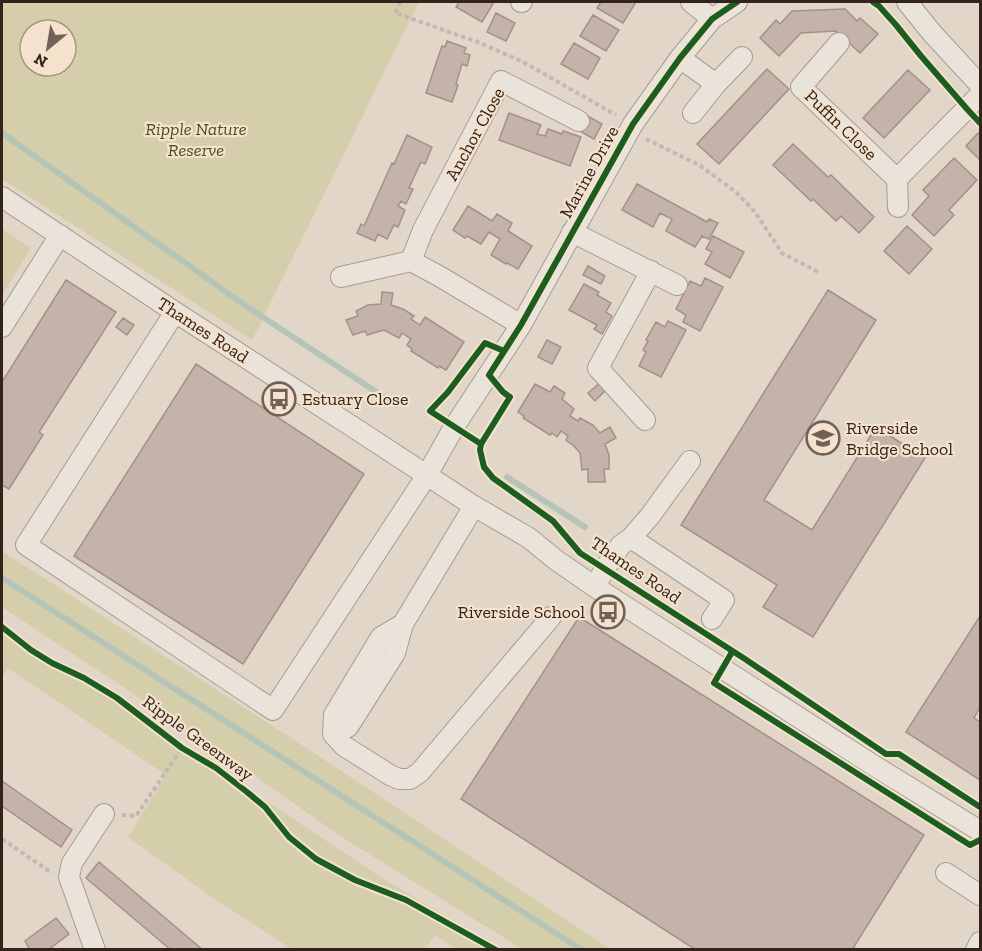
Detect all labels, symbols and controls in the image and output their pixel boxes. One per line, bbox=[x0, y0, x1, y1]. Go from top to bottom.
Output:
north arrow bbox=[18, 18, 78, 78]
text: N bbox=[31, 49, 51, 72]
street label: Anchor Close bbox=[440, 84, 510, 184]
street label: Puffin Close bbox=[800, 85, 882, 165]
park label: Ripple Nature Reserve bbox=[145, 118, 247, 161]
street label: Marine Drive bbox=[555, 122, 623, 222]
street label: Thames Road bbox=[153, 292, 253, 368]
bus stop icon: Estuary Close bbox=[261, 381, 297, 417]
place label: Estuary Close bbox=[302, 388, 408, 410]
place label: Riverside Bridge School bbox=[846, 417, 953, 460]
school or university icon: Riverside Bridge School bbox=[805, 420, 841, 456]
street label: Thames Road bbox=[586, 532, 686, 608]
bus stop icon: Riverside School bbox=[590, 594, 626, 630]
place label: Riverside School bbox=[458, 601, 585, 623]
street label: Ripple Greenway bbox=[138, 690, 258, 786]

